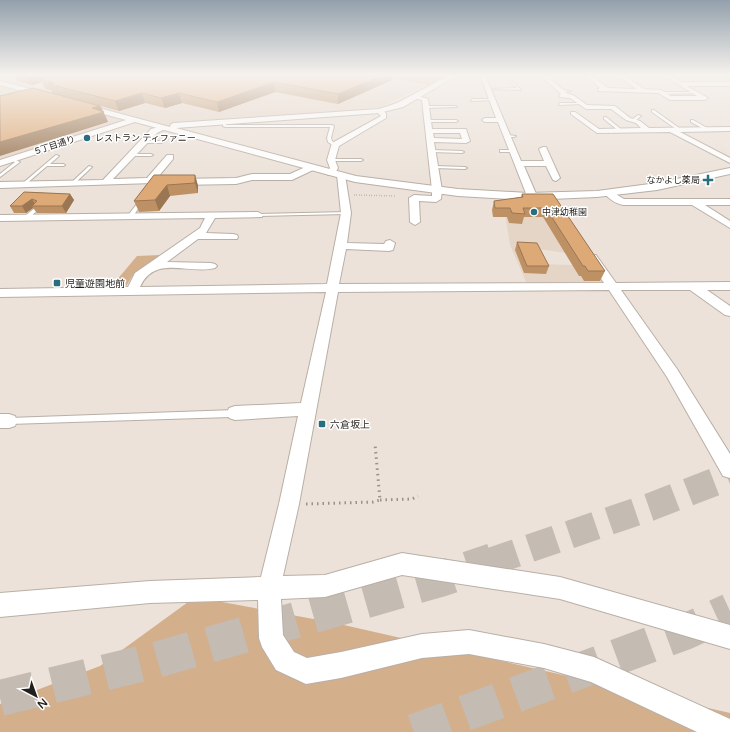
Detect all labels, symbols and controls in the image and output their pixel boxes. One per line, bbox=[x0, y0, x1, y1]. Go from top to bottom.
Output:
marker: レストラン ティファニー bbox=[82, 133, 92, 143]
place label: レストラン ティファニー bbox=[95, 133, 196, 144]
street label: 5丁目通り bbox=[34, 134, 77, 157]
place label: なかよし薬局 bbox=[646, 175, 700, 186]
marker: なかよし薬局 bbox=[703, 175, 713, 185]
marker: 中津幼稚園 bbox=[529, 207, 539, 217]
place label: 中津幼稚園 bbox=[542, 207, 587, 218]
marker: 児童遊園地前 bbox=[52, 278, 62, 288]
place label: 児童遊園地前 bbox=[65, 278, 125, 290]
marker: 六倉坂上 bbox=[317, 419, 327, 429]
place label: 六倉坂上 bbox=[330, 419, 370, 431]
north arrow bbox=[16, 676, 56, 716]
text: N bbox=[35, 695, 50, 711]

